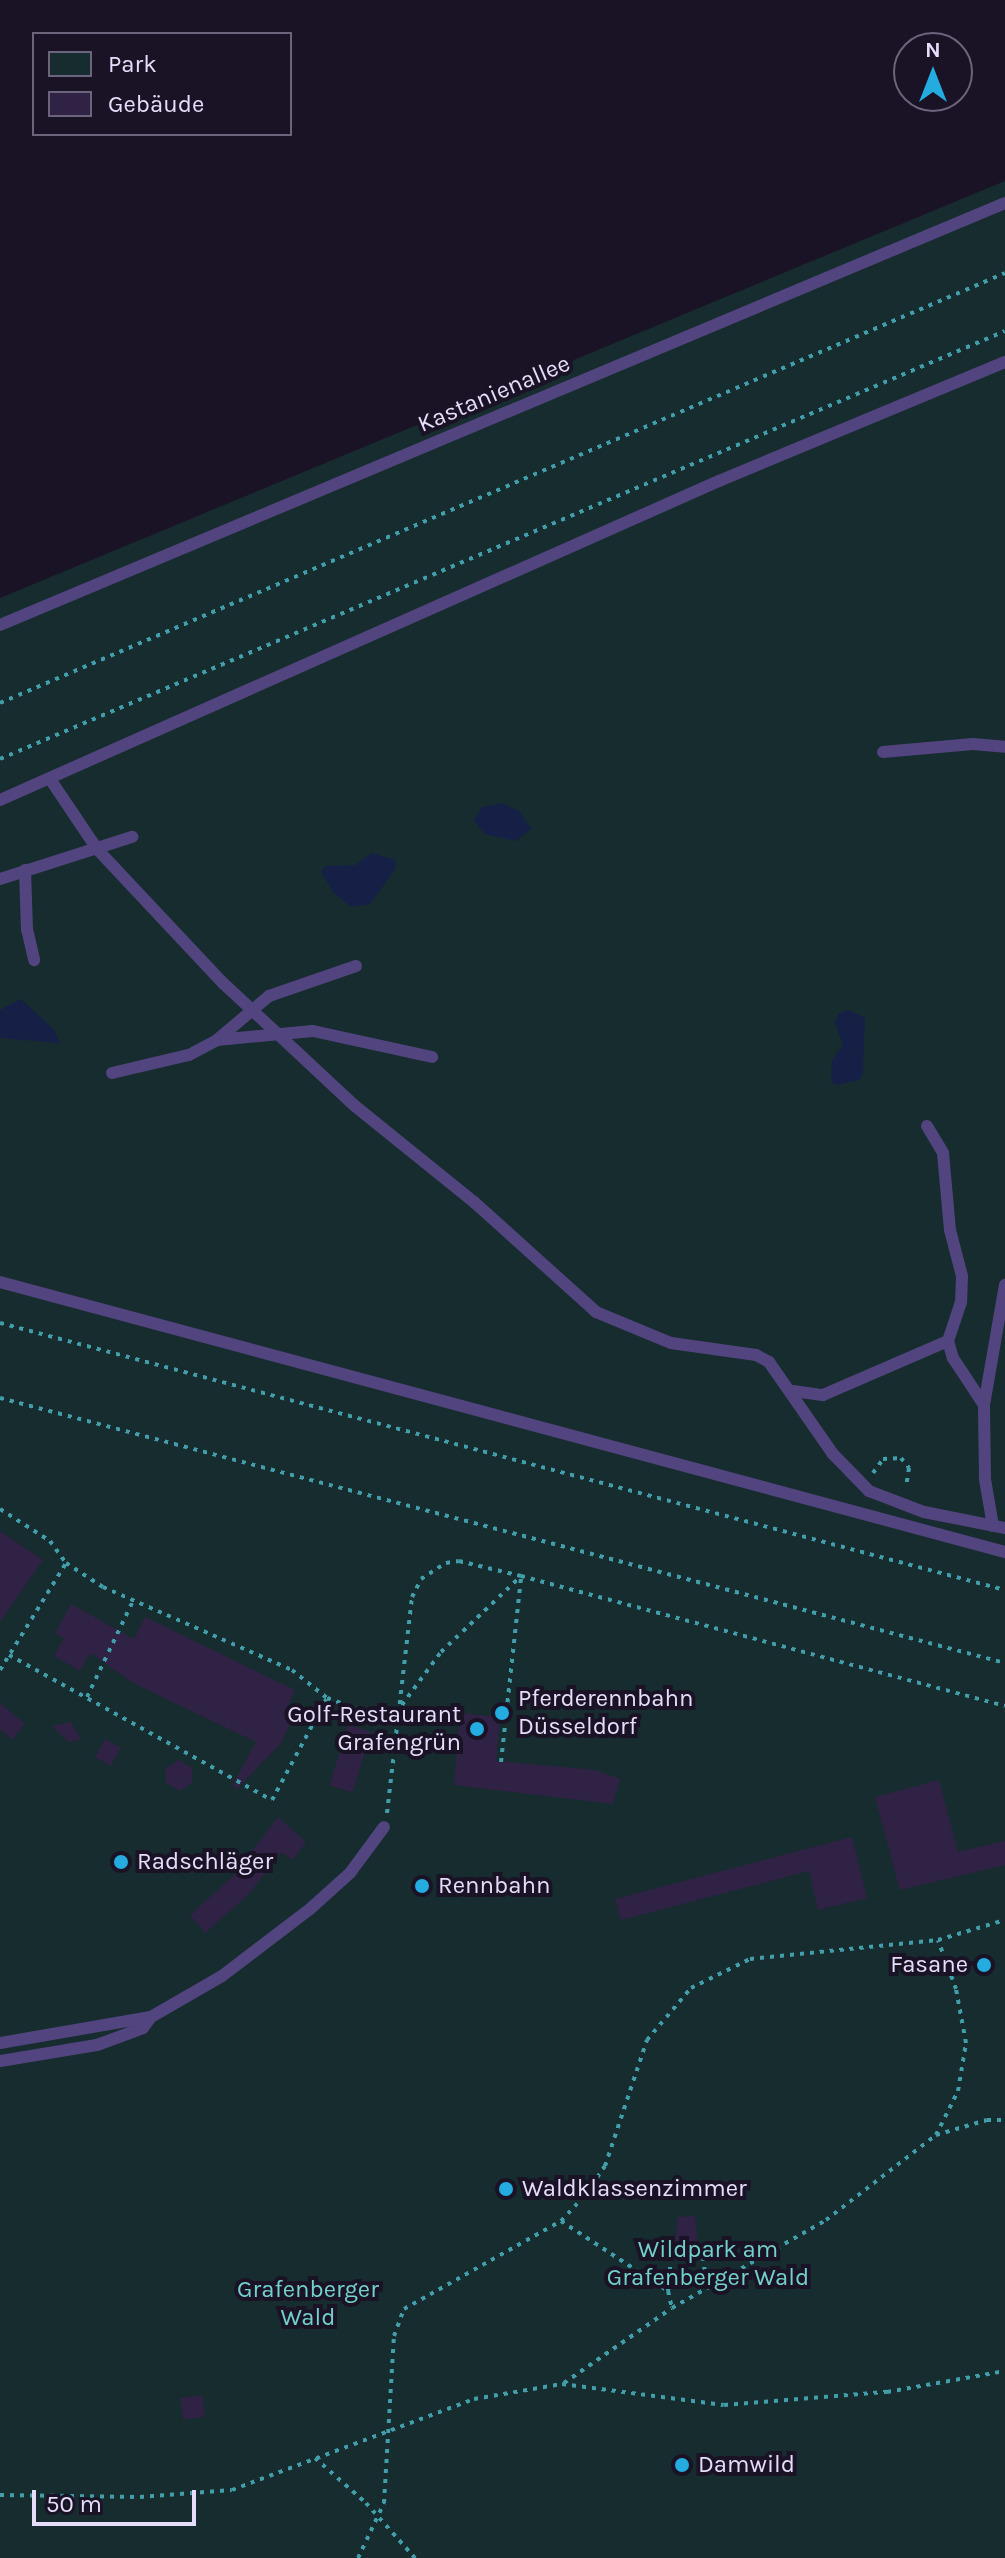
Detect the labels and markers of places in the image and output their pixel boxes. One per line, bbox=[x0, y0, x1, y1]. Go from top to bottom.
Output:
place label: Pferderennbahn Düsseldorf bbox=[518, 1685, 693, 1741]
place label: Golf-Restaurant Grafengrün bbox=[287, 1701, 461, 1757]
marker: Pferderennbahn Düsseldorf bbox=[493, 1704, 511, 1722]
marker: Golf-Restaurant Grafengrün bbox=[468, 1720, 486, 1738]
place label: Radschläger bbox=[137, 1848, 273, 1876]
marker: Radschläger bbox=[112, 1853, 130, 1871]
place label: Rennbahn bbox=[438, 1872, 550, 1900]
marker: Rennbahn bbox=[413, 1877, 431, 1895]
place label: Fasane bbox=[890, 1951, 968, 1979]
marker: Fasane bbox=[975, 1956, 993, 1974]
place label: Waldklassenzimmer bbox=[522, 2175, 747, 2203]
marker: Waldklassenzimmer bbox=[497, 2180, 515, 2198]
place label: Damwild bbox=[698, 2451, 795, 2479]
marker: Damwild bbox=[673, 2456, 691, 2474]

